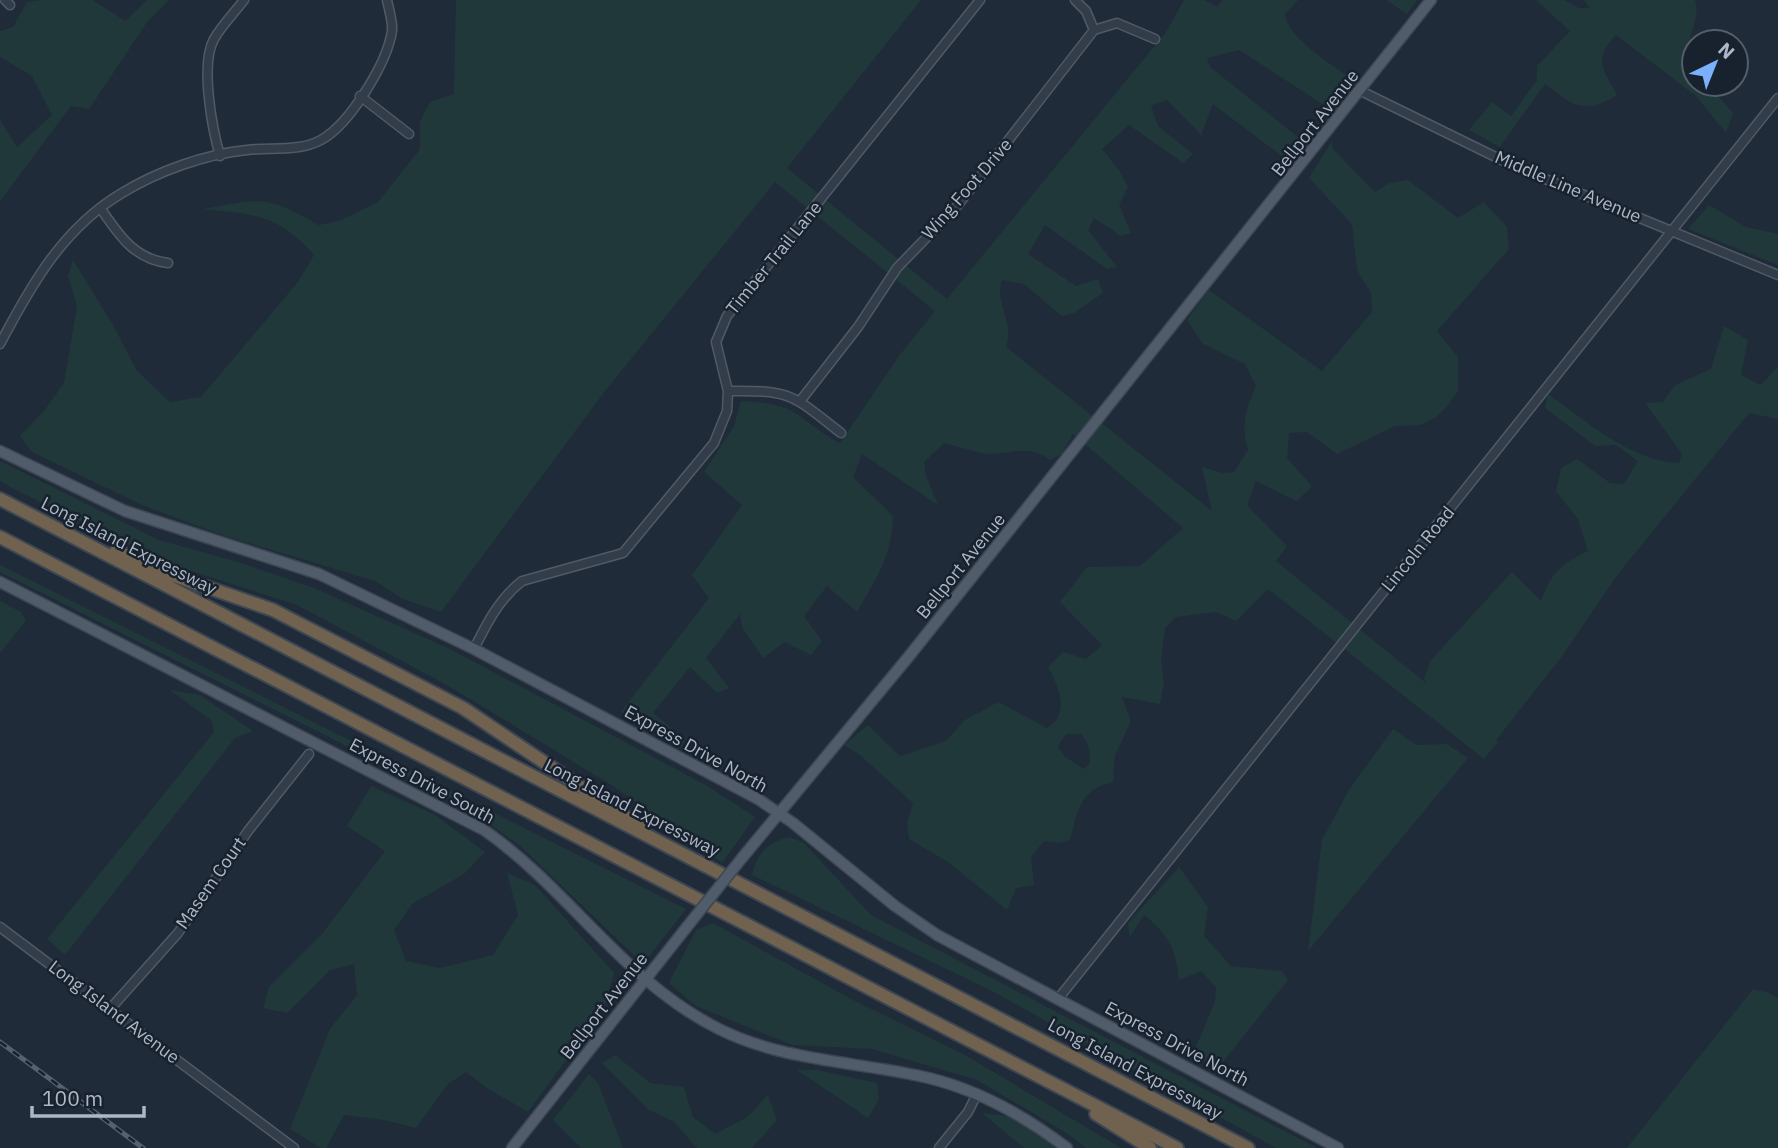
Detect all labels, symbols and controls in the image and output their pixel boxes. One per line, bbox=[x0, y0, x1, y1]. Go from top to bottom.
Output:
north arrow bbox=[1680, 28, 1750, 98]
text: N bbox=[1713, 37, 1740, 64]
street label: Bellport Avenue bbox=[1266, 65, 1364, 181]
street label: Wing Foot Drive bbox=[916, 133, 1017, 244]
street label: Middle Line Avenue bbox=[1491, 145, 1645, 228]
street label: Timber Trail Lane bbox=[721, 196, 827, 319]
street label: Long Island Expressway bbox=[38, 491, 221, 600]
street label: Lincoln Road bbox=[1376, 501, 1459, 596]
street label: Bellport Avenue bbox=[911, 508, 1010, 623]
street label: Express Drive North bbox=[621, 700, 772, 797]
street label: Express Drive South bbox=[346, 733, 499, 829]
street label: Long Island Expressway bbox=[541, 753, 724, 862]
street label: Masem Court bbox=[170, 832, 251, 933]
street label: Bellport Avenue bbox=[555, 948, 653, 1064]
street label: Long Island Avenue bbox=[44, 955, 185, 1069]
street label: Express Drive North bbox=[1101, 996, 1253, 1091]
street label: Long Island Expressway bbox=[1044, 1013, 1226, 1124]
scale bar bbox=[32, 1074, 144, 1118]
text: 100 m bbox=[42, 1084, 103, 1112]

